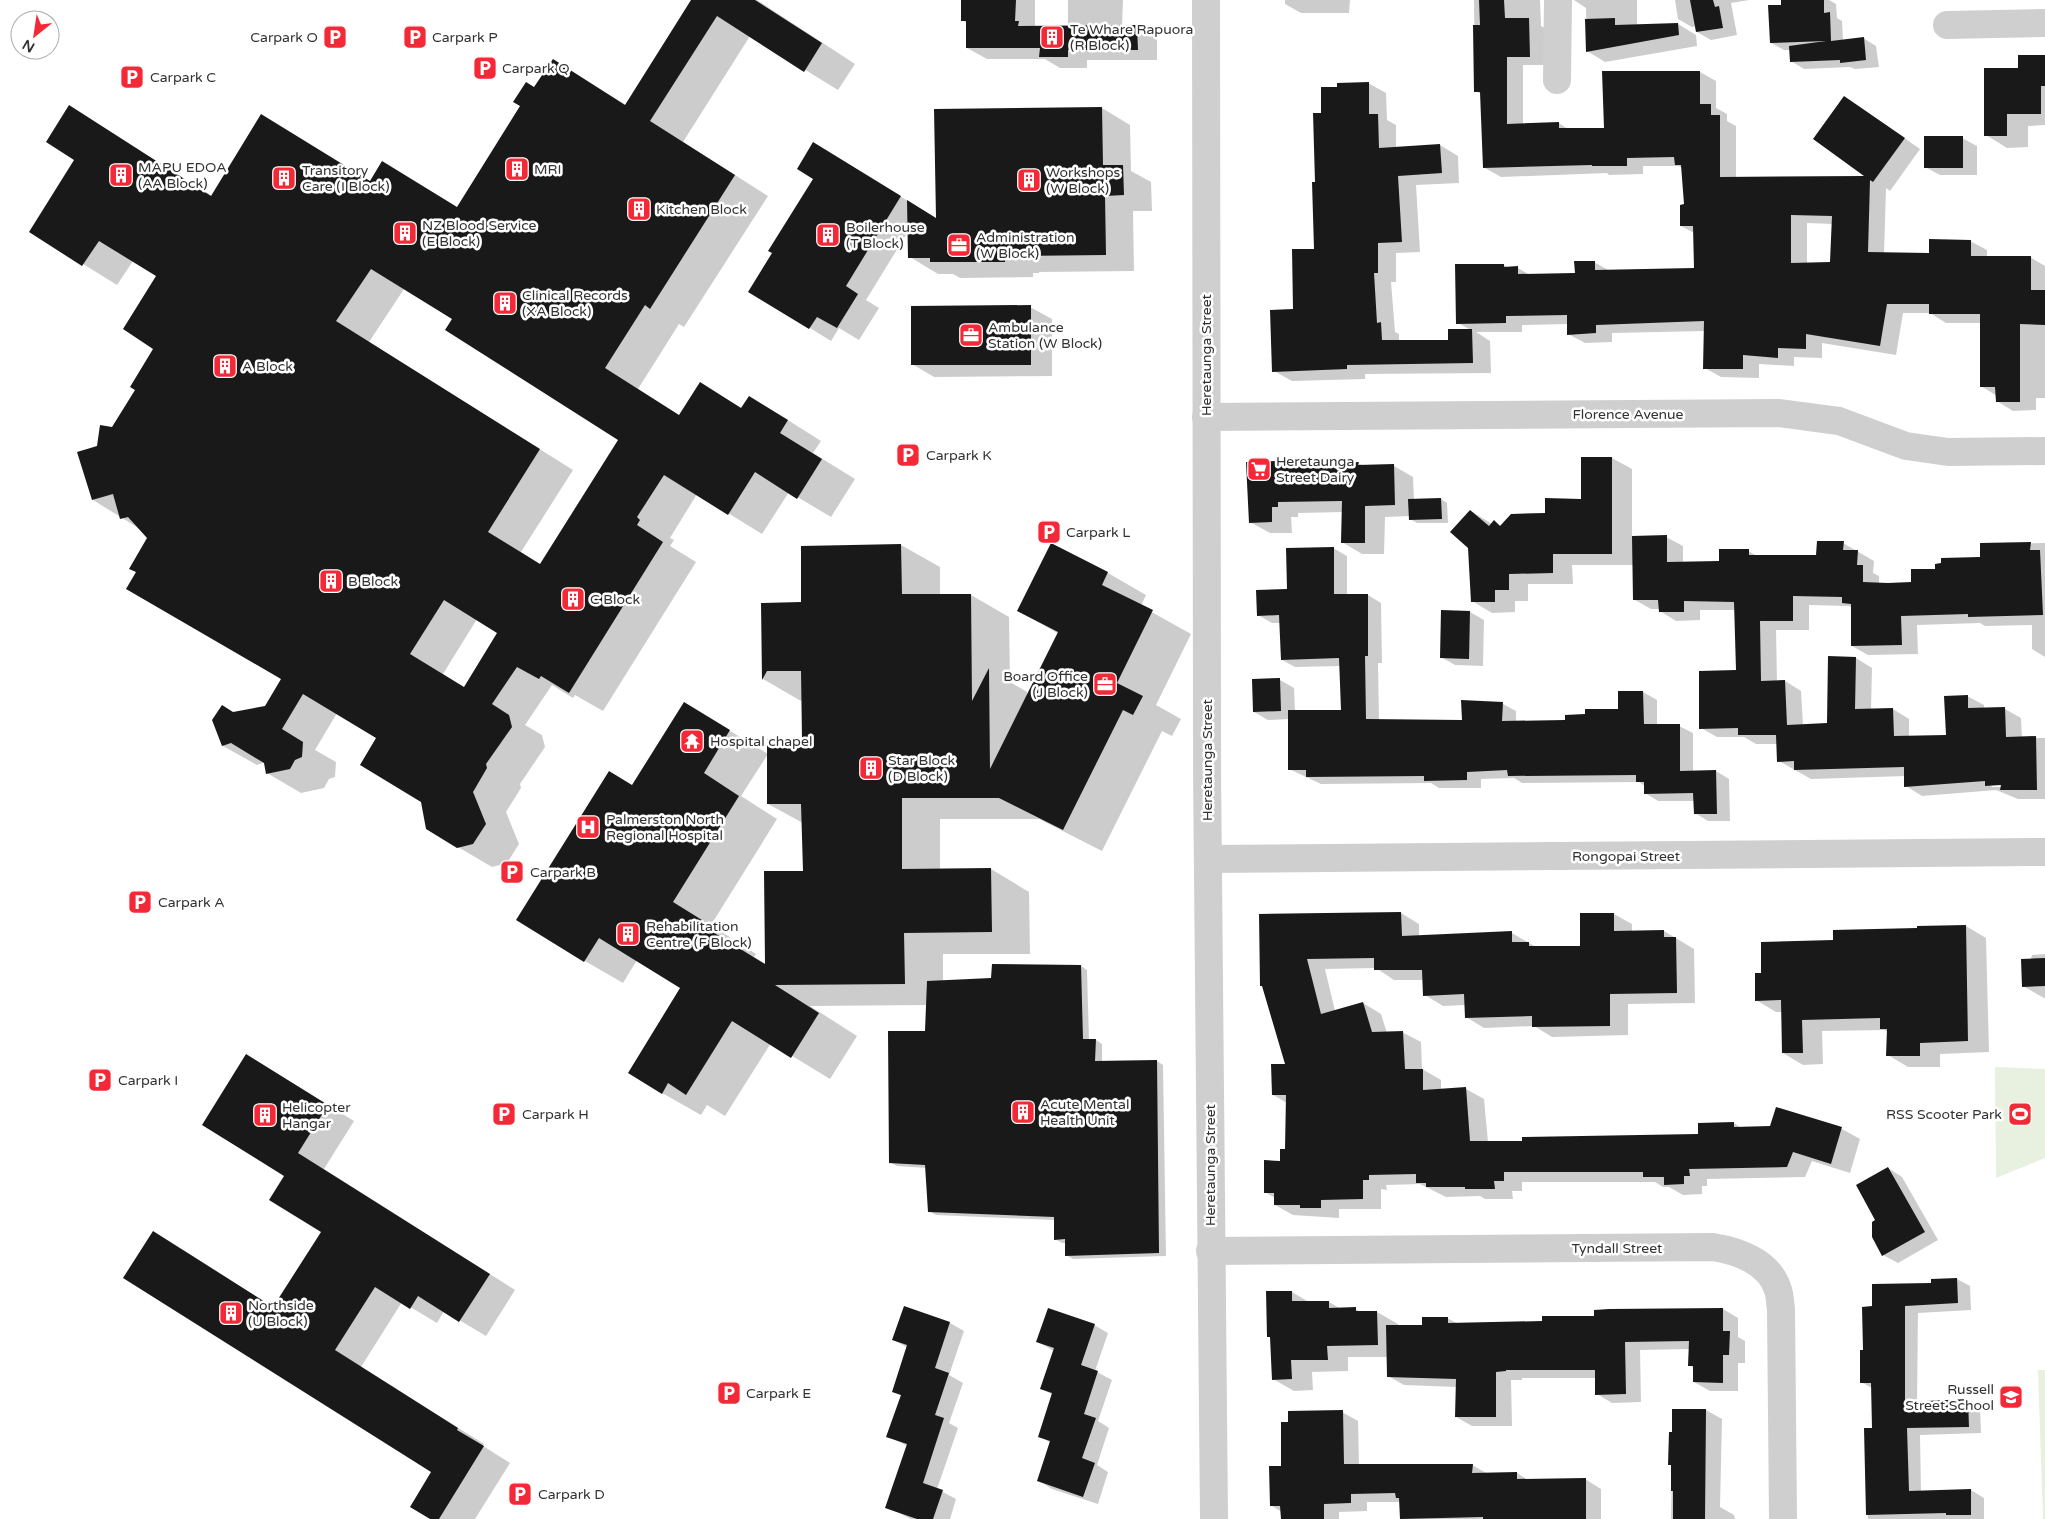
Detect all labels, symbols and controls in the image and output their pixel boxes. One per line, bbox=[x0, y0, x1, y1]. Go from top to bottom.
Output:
north arrow bbox=[10, 10, 60, 60]
place label: Te Whare Rapuora (R Block) bbox=[1070, 21, 1193, 54]
parking icon: Carpark O bbox=[322, 24, 348, 50]
parking icon: Carpark P bbox=[402, 24, 428, 50]
building icon: Te Whare Rapuora (R Block) bbox=[1039, 24, 1065, 50]
place label: Carpark O bbox=[250, 29, 318, 46]
place label: Carpark P bbox=[432, 29, 498, 46]
text: N bbox=[20, 36, 38, 56]
parking icon: Carpark Q bbox=[472, 55, 498, 81]
place label: Carpark Q bbox=[502, 60, 570, 77]
parking icon: Carpark C bbox=[119, 64, 145, 90]
place label: Carpark C bbox=[150, 69, 216, 86]
building icon: MRI bbox=[504, 156, 530, 182]
place label: MAPU EDOA (AA Block) bbox=[138, 159, 227, 192]
place label: MRI bbox=[534, 161, 561, 178]
building icon: MAPU EDOA (AA Block) bbox=[108, 162, 134, 188]
place label: Transitory Care (I Block) bbox=[302, 162, 390, 195]
place label: Workshops (W Block) bbox=[1046, 164, 1121, 197]
building icon: Transitory Care (I Block) bbox=[271, 165, 297, 191]
building icon: Workshops (W Block) bbox=[1016, 167, 1042, 193]
building icon: Kitchen Block bbox=[626, 196, 652, 222]
place label: Kitchen Block bbox=[656, 201, 747, 218]
place label: NZ Blood Service (E Block) bbox=[422, 217, 537, 250]
place label: Boilerhouse (T Block) bbox=[846, 219, 925, 252]
building icon: NZ Blood Service (E Block) bbox=[392, 220, 418, 246]
building icon: Boilerhouse (T Block) bbox=[815, 222, 841, 248]
place label: Administration (W Block) bbox=[976, 229, 1074, 262]
office icon: Administration (W Block) bbox=[946, 232, 972, 258]
place label: Clinical Records (XA Block) bbox=[522, 287, 628, 320]
building icon: Clinical Records (XA Block) bbox=[492, 290, 518, 316]
street label: Heretaunga Street bbox=[1198, 293, 1215, 416]
place label: Ambulance Station (W Block) bbox=[988, 319, 1102, 352]
office icon: Ambulance Station (W Block) bbox=[958, 322, 984, 348]
building icon: A Block bbox=[212, 353, 238, 379]
place label: A Block bbox=[242, 358, 293, 375]
street label: Florence Avenue bbox=[1572, 406, 1684, 423]
parking icon: Carpark K bbox=[895, 442, 921, 468]
place label: Carpark K bbox=[926, 447, 992, 464]
place label: Heretaunga Street Dairy bbox=[1276, 453, 1355, 486]
supermarket icon: Heretaunga Street Dairy bbox=[1246, 456, 1272, 482]
parking icon: Carpark L bbox=[1036, 519, 1062, 545]
place label: Carpark L bbox=[1066, 524, 1130, 541]
building icon: B Block bbox=[318, 568, 344, 594]
place label: B Block bbox=[348, 573, 398, 590]
building icon: C Block bbox=[560, 586, 586, 612]
place label: C Block bbox=[590, 591, 640, 608]
place label: Board Office (J Block) bbox=[1003, 668, 1088, 701]
office icon: Board Office (J Block) bbox=[1092, 671, 1118, 697]
street label: Heretaunga Street bbox=[1199, 698, 1216, 821]
temple icon: Hospital chapel bbox=[679, 728, 705, 754]
place label: Hospital chapel bbox=[710, 733, 812, 750]
place label: Star Block (D Block) bbox=[888, 752, 956, 785]
building icon: Star Block (D Block) bbox=[858, 755, 884, 781]
place label: Palmerston North Regional Hospital bbox=[606, 811, 724, 844]
hospital icon: Palmerston North Regional Hospital bbox=[575, 814, 601, 840]
street label: Rongopai Street bbox=[1572, 848, 1681, 865]
parking icon: Carpark B bbox=[499, 859, 525, 885]
place label: Carpark B bbox=[530, 864, 596, 881]
parking icon: Carpark A bbox=[127, 889, 153, 915]
place label: Carpark A bbox=[158, 894, 225, 911]
place label: Rehabilitation Centre (F Block) bbox=[646, 918, 752, 951]
building icon: Rehabilitation Centre (F Block) bbox=[615, 921, 641, 947]
parking icon: Carpark I bbox=[87, 1067, 113, 1093]
place label: Carpark I bbox=[118, 1072, 178, 1089]
place label: Acute Mental Health Unit bbox=[1040, 1096, 1129, 1129]
place label: Helicopter Hangar bbox=[282, 1099, 351, 1132]
building icon: Acute Mental Health Unit bbox=[1010, 1099, 1036, 1125]
parking icon: Carpark H bbox=[491, 1101, 517, 1127]
sports icon: RSS Scooter Park bbox=[2007, 1101, 2033, 1127]
building icon: Helicopter Hangar bbox=[252, 1102, 278, 1128]
street label: Heretaunga Street bbox=[1202, 1103, 1219, 1226]
place label: Carpark H bbox=[522, 1106, 589, 1123]
place label: RSS Scooter Park bbox=[1886, 1106, 2002, 1123]
street label: Tyndall Street bbox=[1572, 1240, 1663, 1257]
place label: Northside (U Block) bbox=[248, 1297, 314, 1330]
building icon: Northside (U Block) bbox=[218, 1300, 244, 1326]
parking icon: Carpark E bbox=[716, 1380, 742, 1406]
place label: Russell Street School bbox=[1905, 1381, 1994, 1414]
school or university icon: Russell Street School bbox=[1998, 1384, 2024, 1410]
place label: Carpark E bbox=[746, 1385, 811, 1402]
parking icon: Carpark D bbox=[507, 1481, 533, 1507]
place label: Carpark D bbox=[538, 1486, 605, 1503]

